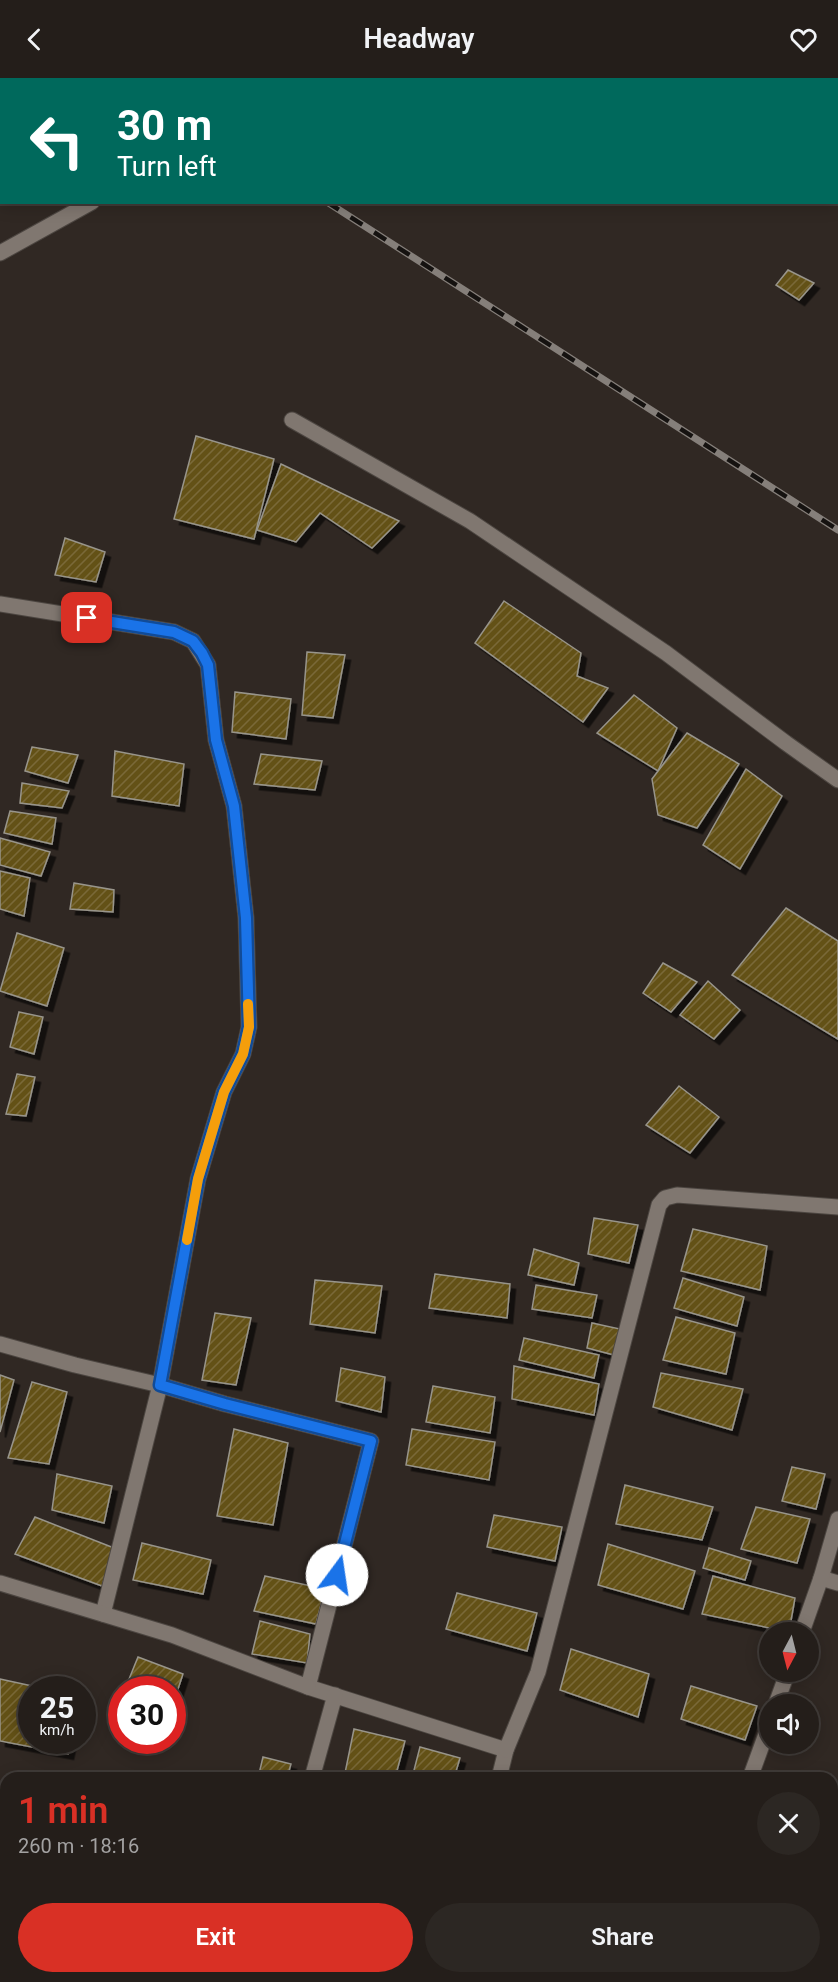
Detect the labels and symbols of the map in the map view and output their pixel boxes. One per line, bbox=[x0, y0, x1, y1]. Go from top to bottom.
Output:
pin bbox=[61, 592, 112, 643]
position arrow bbox=[305, 1543, 369, 1607]
north arrow bbox=[759, 1622, 819, 1682]
speed limit sign: 30 bbox=[108, 1676, 186, 1754]

